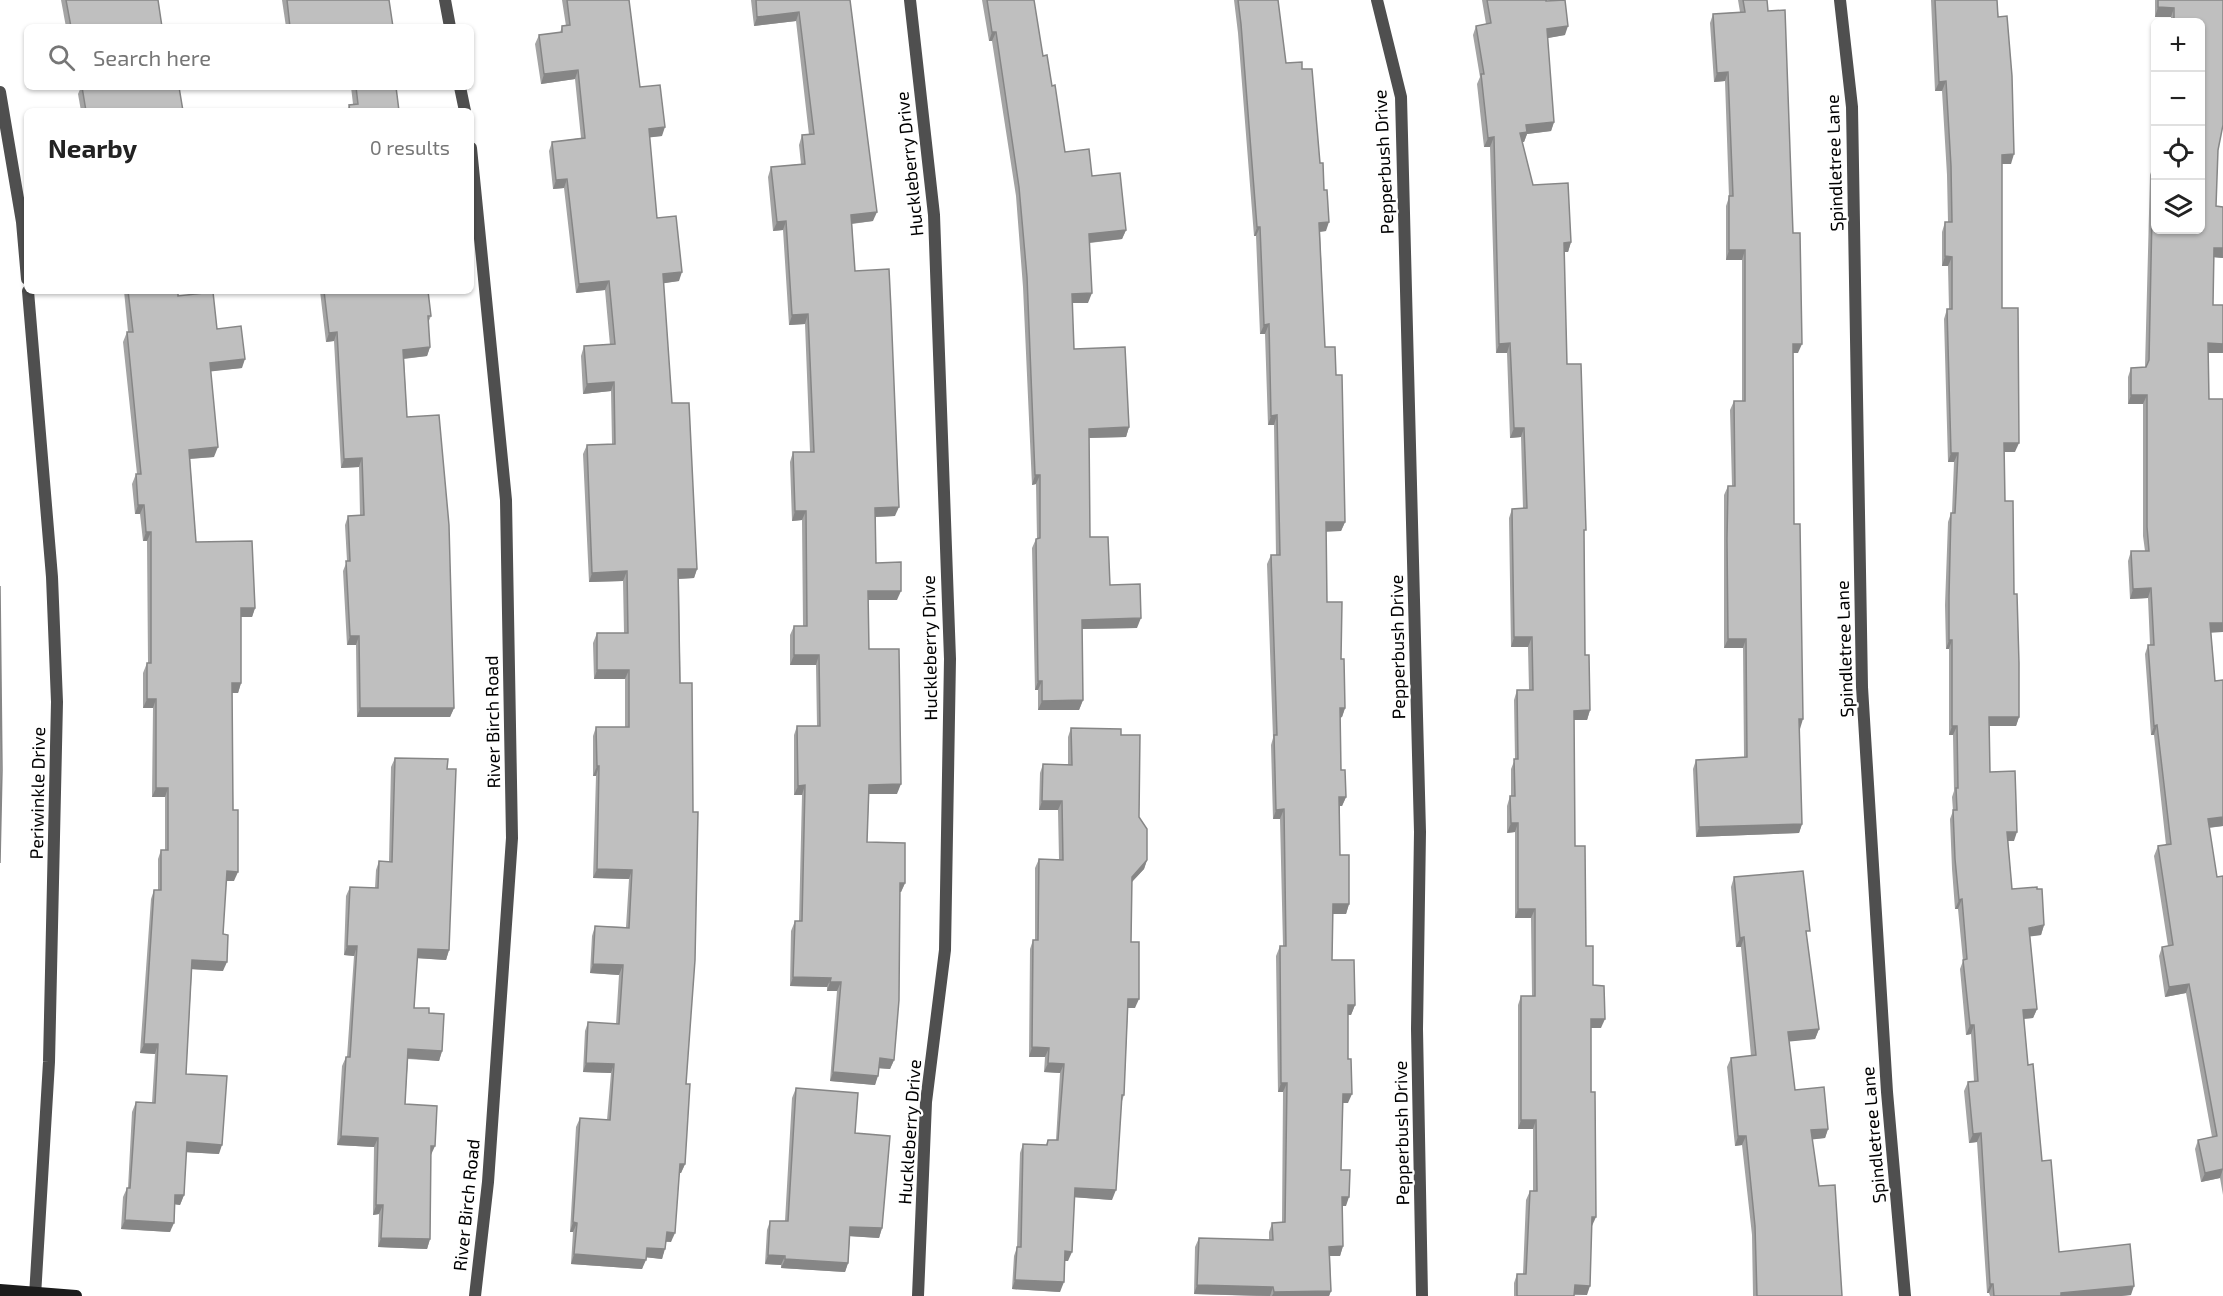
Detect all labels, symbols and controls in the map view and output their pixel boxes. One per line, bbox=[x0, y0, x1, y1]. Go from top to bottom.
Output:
map controls bbox=[2151, 18, 2205, 234]
button: + bbox=[2151, 18, 2205, 72]
search box bbox=[24, 24, 474, 90]
icon: search bbox=[45, 41, 78, 74]
text: Search here bbox=[93, 44, 211, 70]
button: − bbox=[2151, 72, 2205, 126]
street label: Pepperbush Drive bbox=[1368, 89, 1398, 235]
street label: Huckleberry Drive bbox=[890, 90, 928, 238]
street label: Spindletree Lane bbox=[1821, 94, 1847, 232]
button: locate bbox=[2151, 126, 2205, 180]
text: Nearby bbox=[48, 132, 137, 163]
text: 0 results bbox=[370, 135, 450, 159]
button: layers bbox=[2151, 180, 2205, 234]
street label: Pepperbush Drive bbox=[1385, 574, 1409, 720]
street label: Huckleberry Drive bbox=[917, 575, 941, 721]
street label: Spindletree Lane bbox=[1831, 580, 1857, 718]
street label: River Birch Road bbox=[480, 655, 504, 789]
street label: Periwinkle Drive bbox=[25, 727, 49, 859]
street label: Huckleberry Drive bbox=[893, 1059, 925, 1205]
street label: Pepperbush Drive bbox=[1389, 1060, 1413, 1206]
street label: Spindletree Lane bbox=[1856, 1066, 1890, 1204]
street label: River Birch Road bbox=[448, 1138, 484, 1272]

